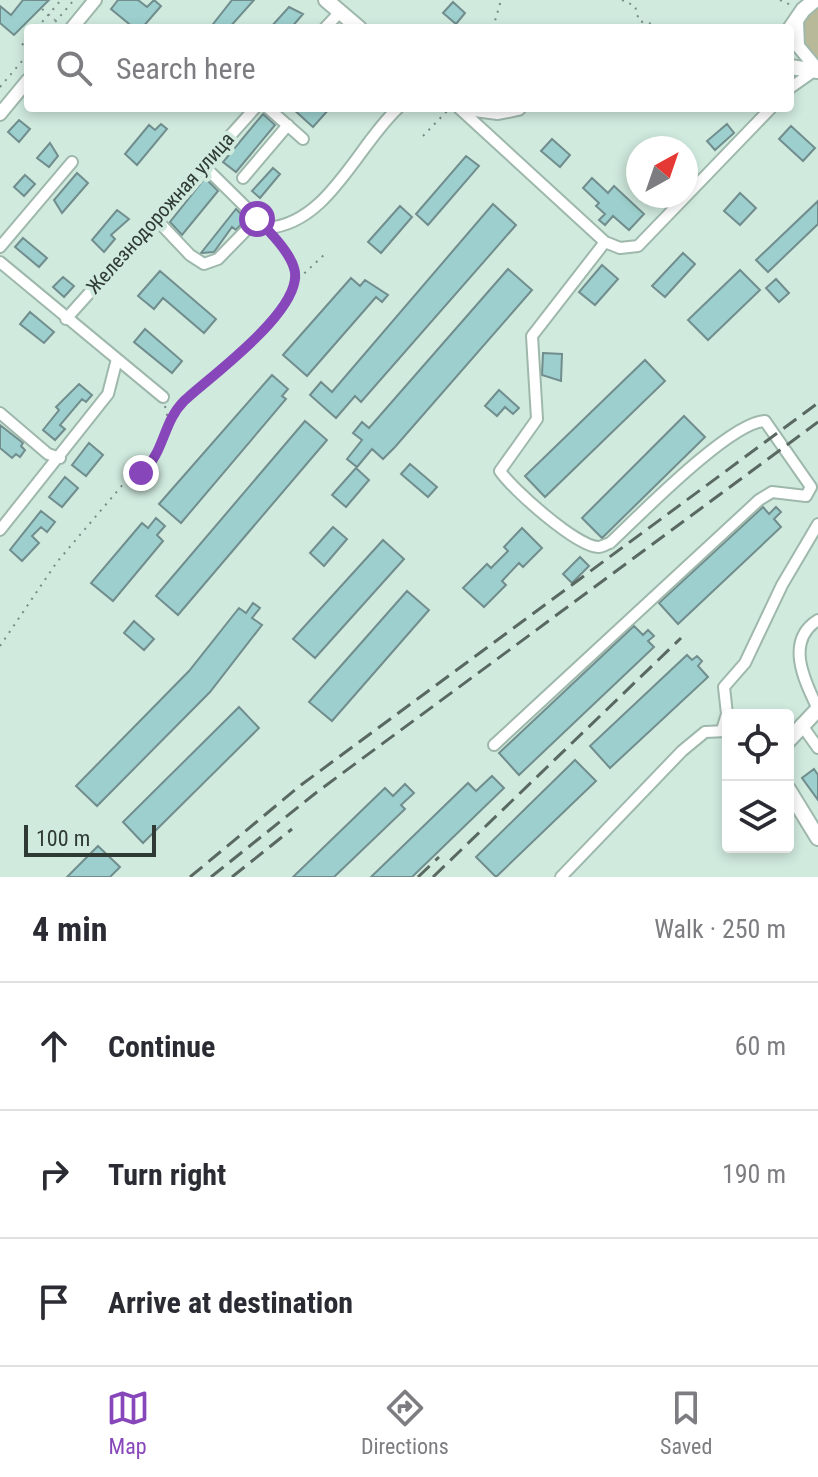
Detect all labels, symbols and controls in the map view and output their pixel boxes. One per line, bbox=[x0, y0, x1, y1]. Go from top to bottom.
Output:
search box bbox=[24, 24, 794, 112]
icon: search bbox=[52, 46, 96, 90]
text: Search here bbox=[116, 51, 256, 86]
street label: Железнодорожная улица bbox=[81, 127, 239, 299]
north arrow bbox=[626, 136, 698, 208]
route start bbox=[239, 201, 275, 237]
route end bbox=[123, 455, 159, 491]
map controls bbox=[722, 709, 794, 853]
button: locate bbox=[722, 709, 794, 781]
button: layers bbox=[722, 781, 794, 853]
scale bar bbox=[24, 821, 156, 857]
text: 100 m bbox=[36, 826, 90, 851]
text: 4 min bbox=[32, 909, 108, 949]
text: Walk · 250 m bbox=[654, 914, 786, 944]
icon: ahead bbox=[32, 1024, 76, 1068]
text: Continue bbox=[108, 1029, 215, 1064]
text: 60 m bbox=[735, 1031, 786, 1061]
icon: right bbox=[32, 1152, 76, 1196]
text: Turn right bbox=[108, 1157, 226, 1192]
text: 190 m bbox=[722, 1159, 786, 1189]
icon: arrive bbox=[32, 1280, 76, 1324]
text: Arrive at destination bbox=[108, 1285, 353, 1320]
tab: Map bbox=[106, 1386, 150, 1459]
tab: Directions bbox=[361, 1386, 449, 1459]
tab: Saved bbox=[660, 1386, 712, 1459]

